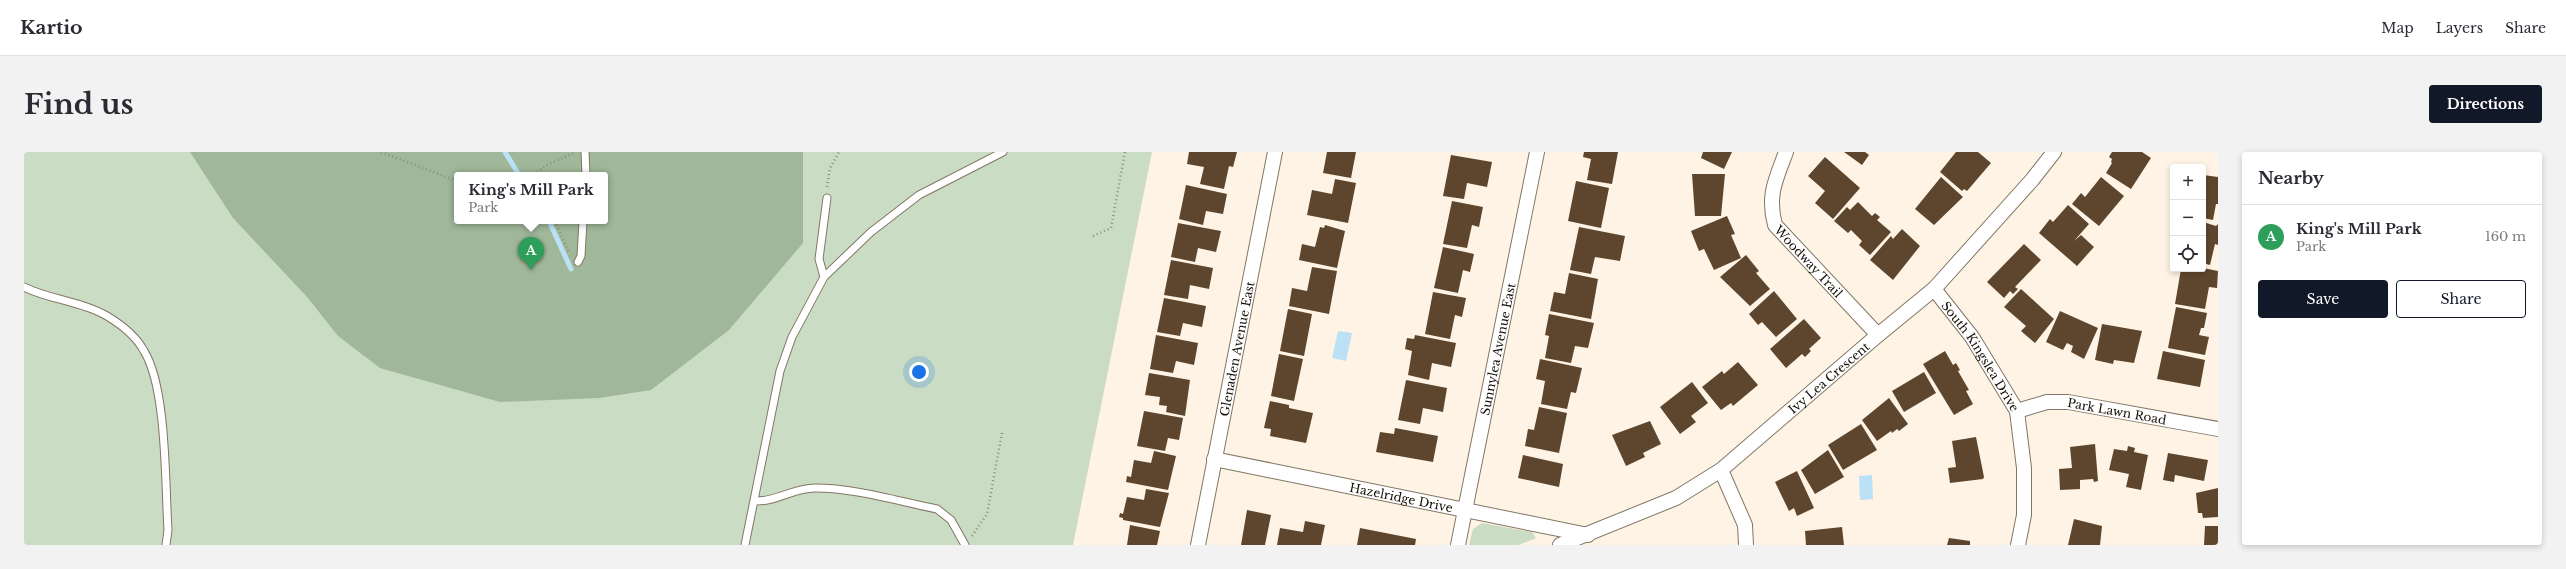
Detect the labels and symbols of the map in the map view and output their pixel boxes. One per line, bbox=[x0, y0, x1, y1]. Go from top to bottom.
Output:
street label: Woodway Trail bbox=[1771, 221, 1846, 300]
pin: A bbox=[518, 237, 544, 270]
street label: Glenaden Avenue East bbox=[1216, 280, 1257, 417]
street label: Sunnylea Avenue East bbox=[1477, 281, 1518, 416]
street label: South Kingslea Drive bbox=[1939, 298, 2023, 414]
street label: Ivy Lea Crescent bbox=[1785, 338, 1872, 416]
your location bbox=[909, 362, 929, 382]
street label: Park Lawn Road bbox=[2066, 395, 2168, 427]
street label: Hazelridge Drive bbox=[1348, 479, 1454, 515]

